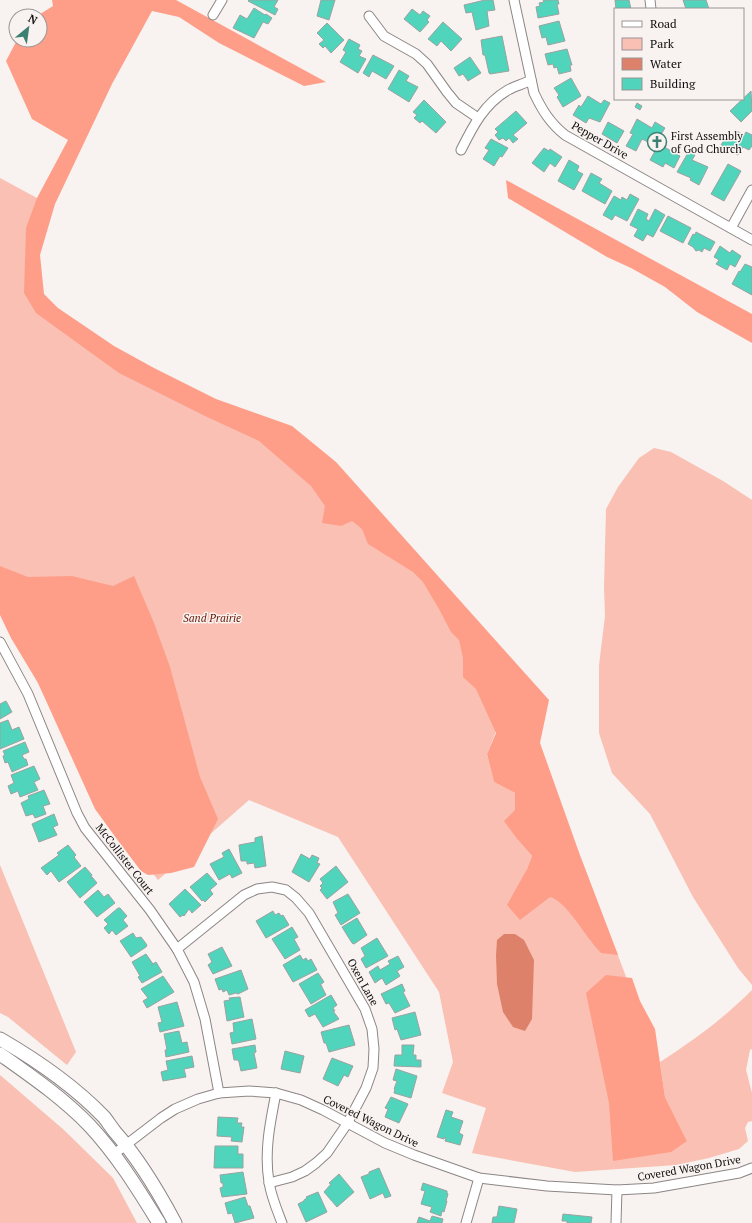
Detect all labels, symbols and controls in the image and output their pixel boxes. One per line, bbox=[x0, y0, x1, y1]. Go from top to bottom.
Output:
north arrow bbox=[8, 8, 48, 48]
legend bbox=[614, 8, 744, 100]
text: N bbox=[26, 11, 40, 28]
text: Road bbox=[650, 16, 677, 31]
text: Park bbox=[650, 36, 675, 51]
text: Water bbox=[650, 56, 682, 71]
text: Building bbox=[650, 76, 696, 91]
street label: Pepper Drive bbox=[569, 118, 631, 162]
place label: First Assembly of God Church bbox=[671, 129, 743, 156]
church icon: First Assembly of God Church bbox=[646, 131, 668, 153]
park label: Sand Prairie bbox=[183, 611, 241, 625]
street label: McCollister Court bbox=[93, 821, 157, 897]
street label: Oxen Lane bbox=[344, 956, 382, 1009]
street label: Covered Wagon Drive bbox=[321, 1092, 421, 1150]
street label: Covered Wagon Drive bbox=[636, 1152, 742, 1184]

